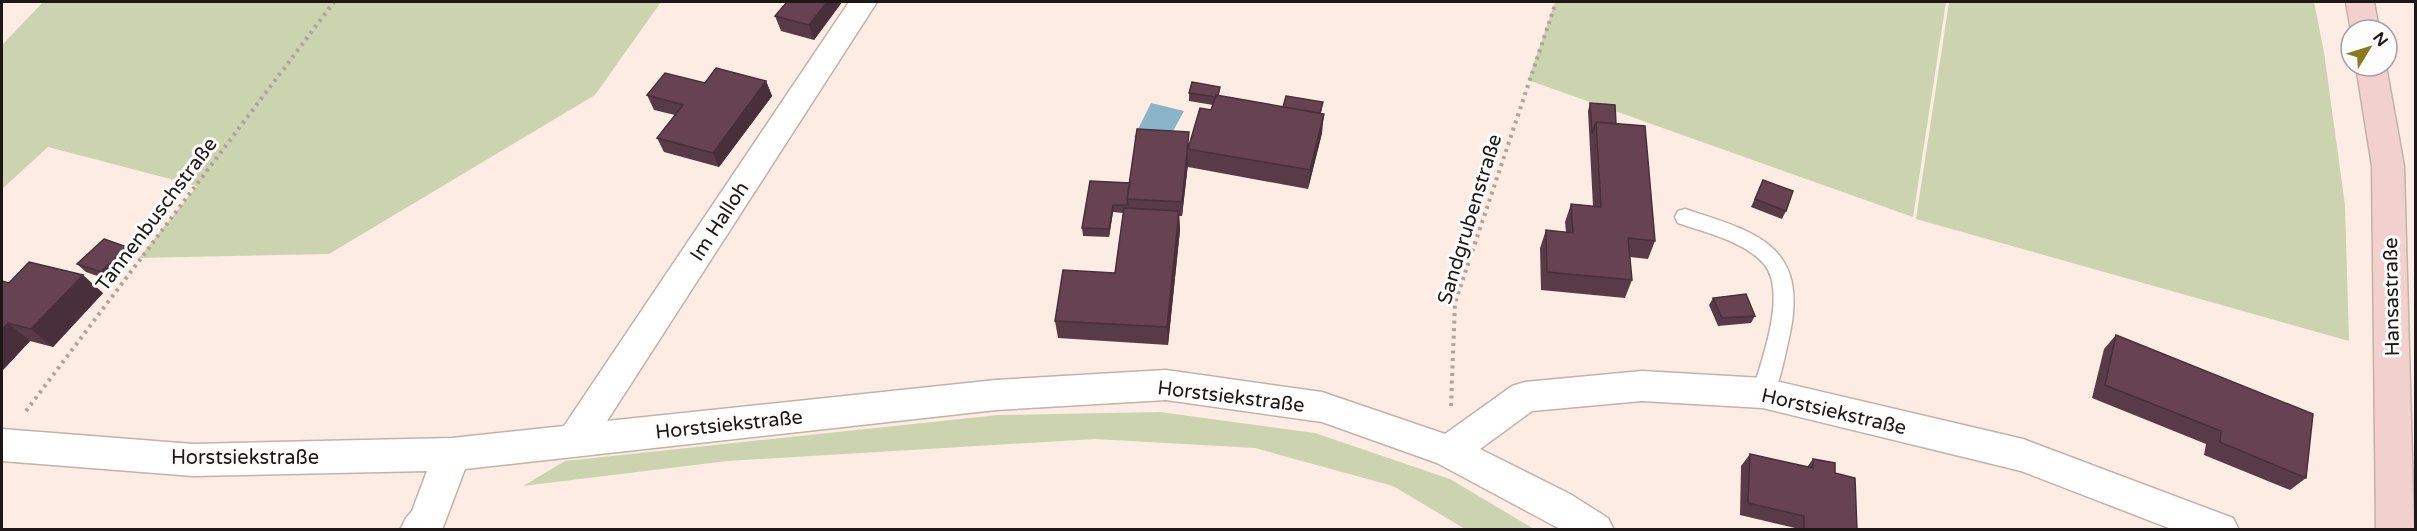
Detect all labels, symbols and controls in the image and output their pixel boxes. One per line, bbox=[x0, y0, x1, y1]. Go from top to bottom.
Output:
north arrow bbox=[2339, 18, 2399, 78]
text: N bbox=[2368, 28, 2392, 51]
street label: Sandgrubenstraße bbox=[1433, 131, 1507, 307]
street label: Tannenbuschstraße bbox=[91, 133, 222, 296]
street label: Im Halloh bbox=[685, 177, 754, 266]
street label: Hansastraße bbox=[2379, 237, 2405, 357]
street label: Horstsiekstraße bbox=[1156, 376, 1306, 418]
street label: Horstsiekstraße bbox=[1759, 384, 1909, 440]
street label: Horstsiekstraße bbox=[654, 405, 804, 445]
street label: Horstsiekstraße bbox=[171, 446, 319, 470]

